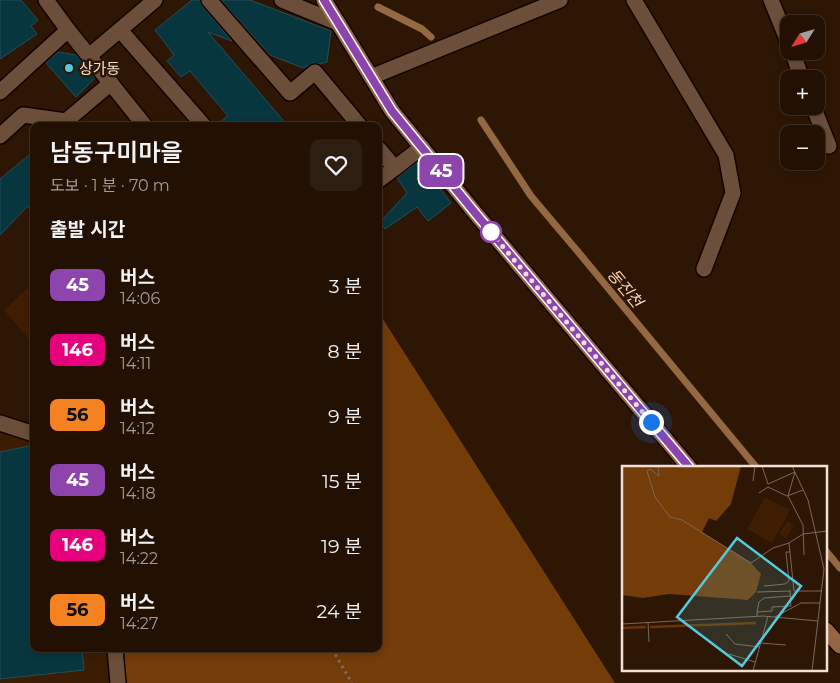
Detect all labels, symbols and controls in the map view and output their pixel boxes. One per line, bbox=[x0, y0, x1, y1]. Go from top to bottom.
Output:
north arrow bbox=[780, 15, 825, 60]
map controls bbox=[780, 15, 825, 170]
place label: 상가동 bbox=[79, 59, 120, 78]
marker: 상가동 bbox=[63, 62, 75, 74]
button: + bbox=[780, 70, 825, 115]
button: − bbox=[780, 125, 825, 170]
text: 남동구미마을 bbox=[50, 138, 182, 167]
button: heart bbox=[310, 139, 362, 191]
line badge: 45 bbox=[418, 155, 464, 187]
text: 45 bbox=[429, 160, 453, 182]
text: 도보 · 1 분 · 70 m bbox=[50, 176, 170, 195]
text: 출발 시간 bbox=[50, 218, 125, 241]
unlabelled marker bbox=[480, 221, 502, 243]
water label: 동진천 bbox=[604, 265, 648, 313]
text: 버스 bbox=[120, 266, 155, 289]
text: 45 bbox=[66, 274, 89, 296]
text: 3 분 bbox=[329, 275, 362, 298]
text: 14:06 bbox=[120, 289, 160, 308]
text: 버스 bbox=[120, 331, 155, 354]
text: 146 bbox=[62, 339, 93, 361]
text: 8 분 bbox=[327, 340, 362, 363]
text: 14:11 bbox=[120, 354, 151, 373]
text: 버스 bbox=[120, 396, 155, 419]
text: 56 bbox=[66, 404, 89, 426]
text: 9 분 bbox=[328, 405, 362, 428]
your location bbox=[639, 410, 664, 435]
text: 14:12 bbox=[120, 419, 155, 438]
text: 버스 bbox=[120, 461, 155, 484]
inset map bbox=[622, 466, 828, 670]
text: 45 bbox=[66, 469, 89, 491]
text: 15 분 bbox=[322, 470, 362, 493]
text: 14:18 bbox=[120, 484, 156, 503]
text: 버스 bbox=[120, 526, 155, 549]
text: 146 bbox=[62, 534, 93, 556]
text: 19 분 bbox=[321, 535, 362, 558]
text: 14:22 bbox=[120, 549, 158, 568]
text: 버스 bbox=[120, 591, 155, 614]
text: 56 bbox=[66, 599, 89, 621]
text: 24 분 bbox=[317, 600, 362, 623]
text: 14:27 bbox=[120, 614, 158, 633]

